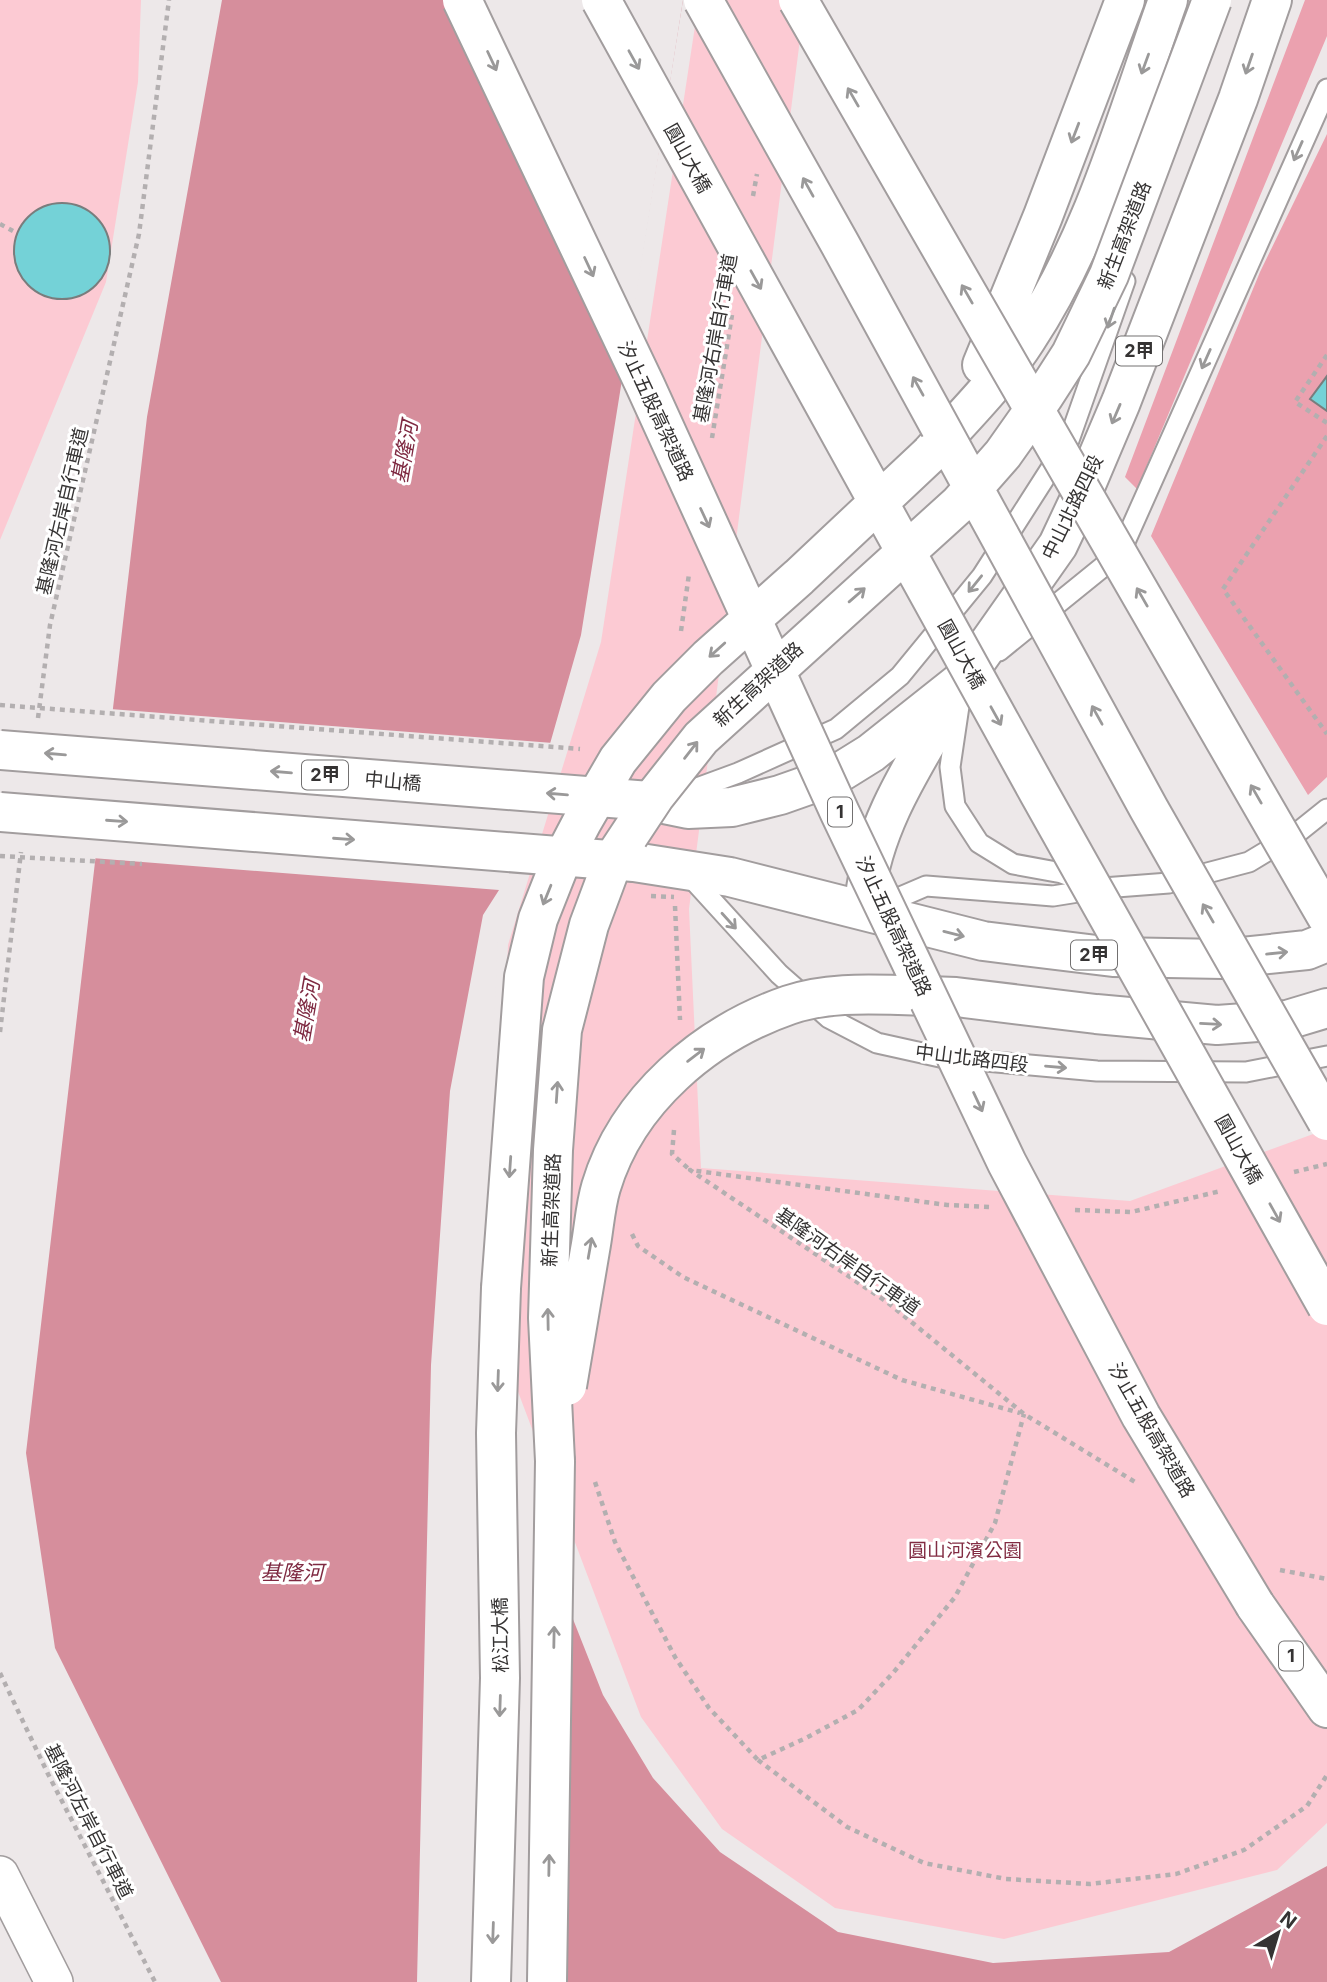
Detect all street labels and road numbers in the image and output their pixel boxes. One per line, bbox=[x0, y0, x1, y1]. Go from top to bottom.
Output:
street label: 圓山大橋 bbox=[659, 119, 716, 197]
street label: 新生高架道路 bbox=[1093, 178, 1156, 293]
street label: 基隆河右岸自行車道 bbox=[689, 252, 742, 424]
street label: 汐止五股高架道路 bbox=[613, 337, 698, 485]
road number: 2甲 bbox=[1116, 337, 1162, 366]
street label: 基隆河左岸自行車道 bbox=[32, 425, 93, 597]
street label: 中山北路四段 bbox=[1037, 451, 1108, 563]
street label: 圓山大橋 bbox=[933, 615, 990, 693]
street label: 新生高架道路 bbox=[709, 637, 808, 732]
road number: 2甲 bbox=[302, 760, 348, 790]
street label: 中山橋 bbox=[364, 768, 422, 795]
road number: 1 bbox=[828, 798, 852, 826]
street label: 汐止五股高架道路 bbox=[851, 852, 936, 1000]
road number: 2甲 bbox=[1071, 940, 1117, 970]
street label: 中山北路四段 bbox=[914, 1040, 1030, 1077]
street label: 圓山大橋 bbox=[1210, 1110, 1267, 1188]
street label: 新生高架道路 bbox=[538, 1153, 565, 1267]
street label: 基隆河右岸自行車道 bbox=[771, 1203, 924, 1320]
street label: 汐止五股高架道路 bbox=[1104, 1359, 1200, 1502]
street label: 松江大橋 bbox=[488, 1597, 513, 1673]
road number: 1 bbox=[1279, 1642, 1303, 1671]
street label: 基隆河左岸自行車道 bbox=[39, 1740, 138, 1903]

